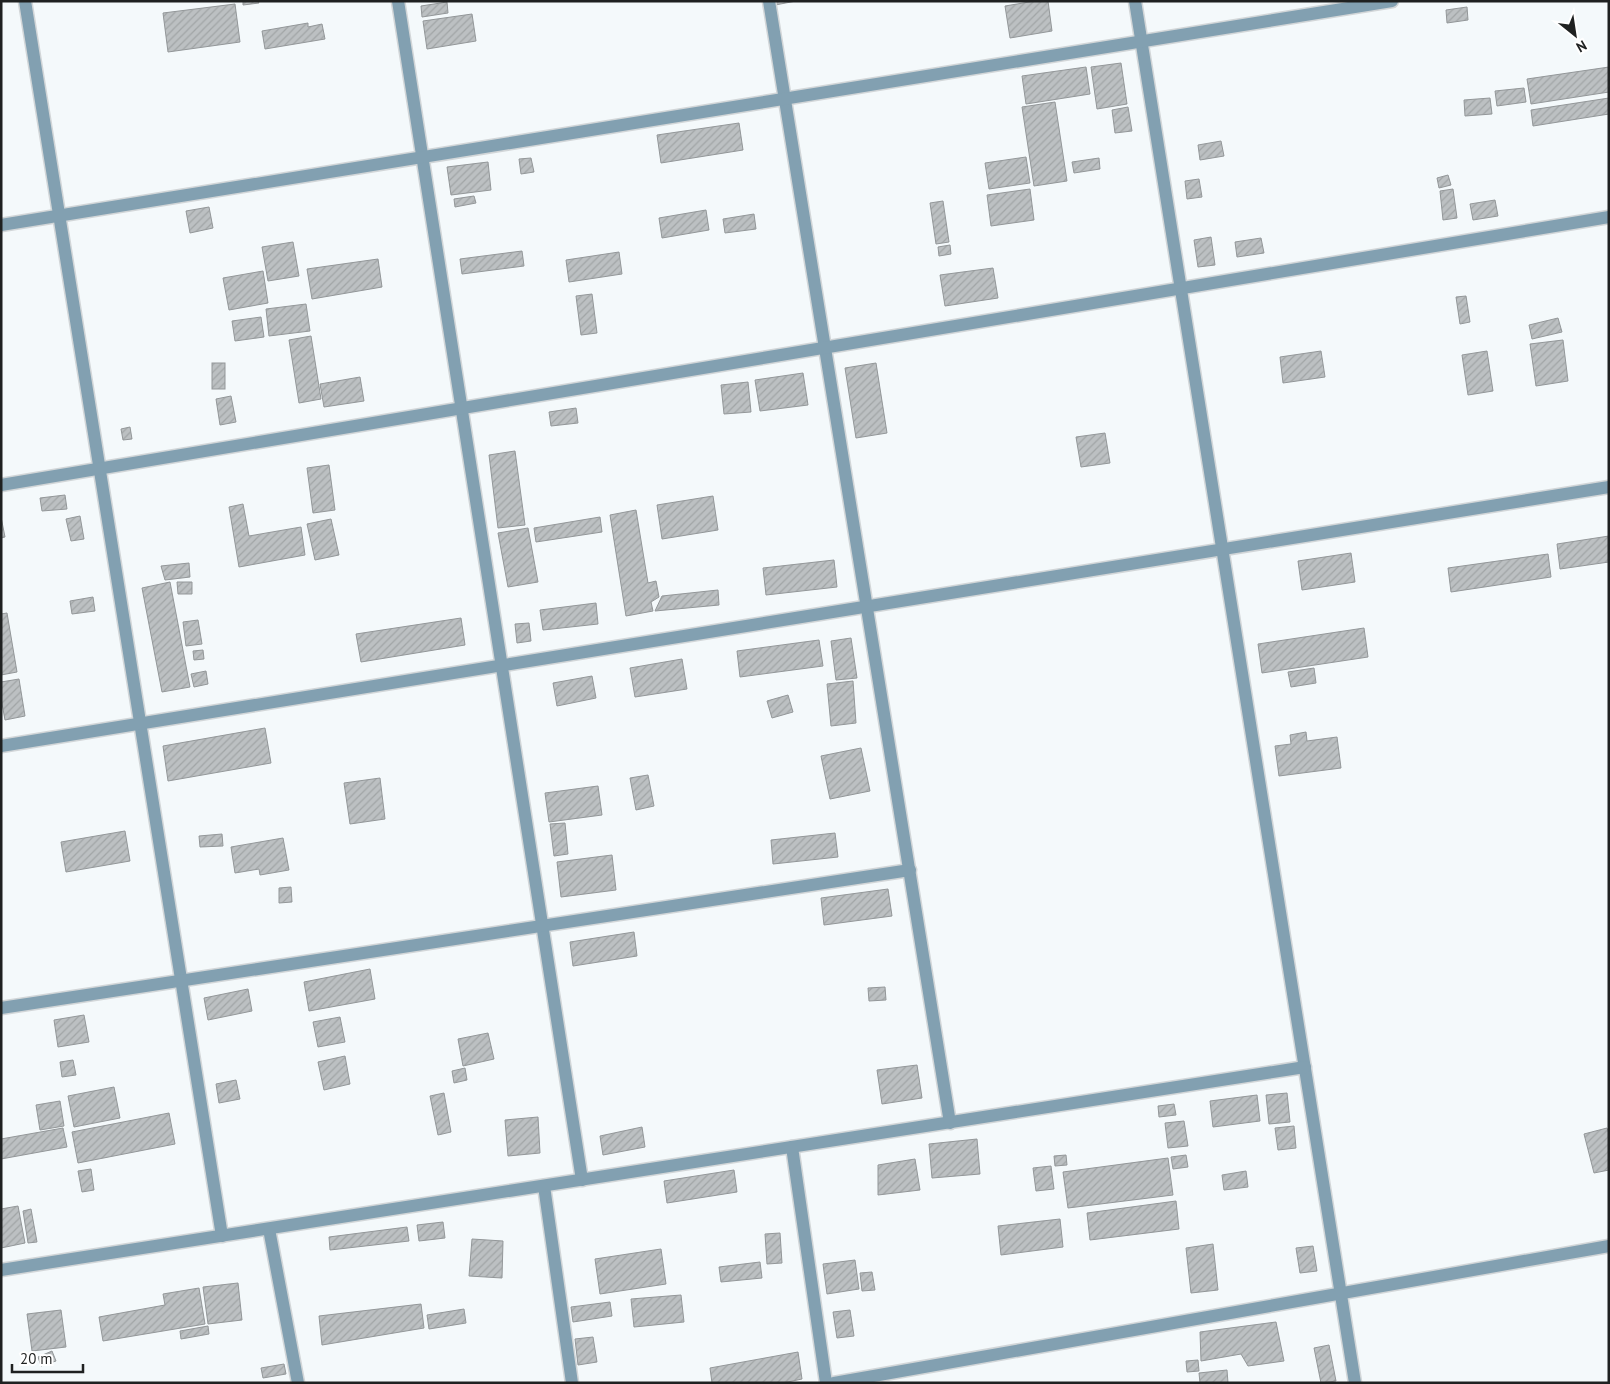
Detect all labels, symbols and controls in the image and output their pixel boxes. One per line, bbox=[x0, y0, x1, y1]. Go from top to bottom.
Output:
north arrow bbox=[1550, 10, 1600, 60]
text: N bbox=[1573, 36, 1590, 56]
scale bar bbox=[12, 1342, 84, 1374]
text: 20 m bbox=[20, 1349, 53, 1368]

